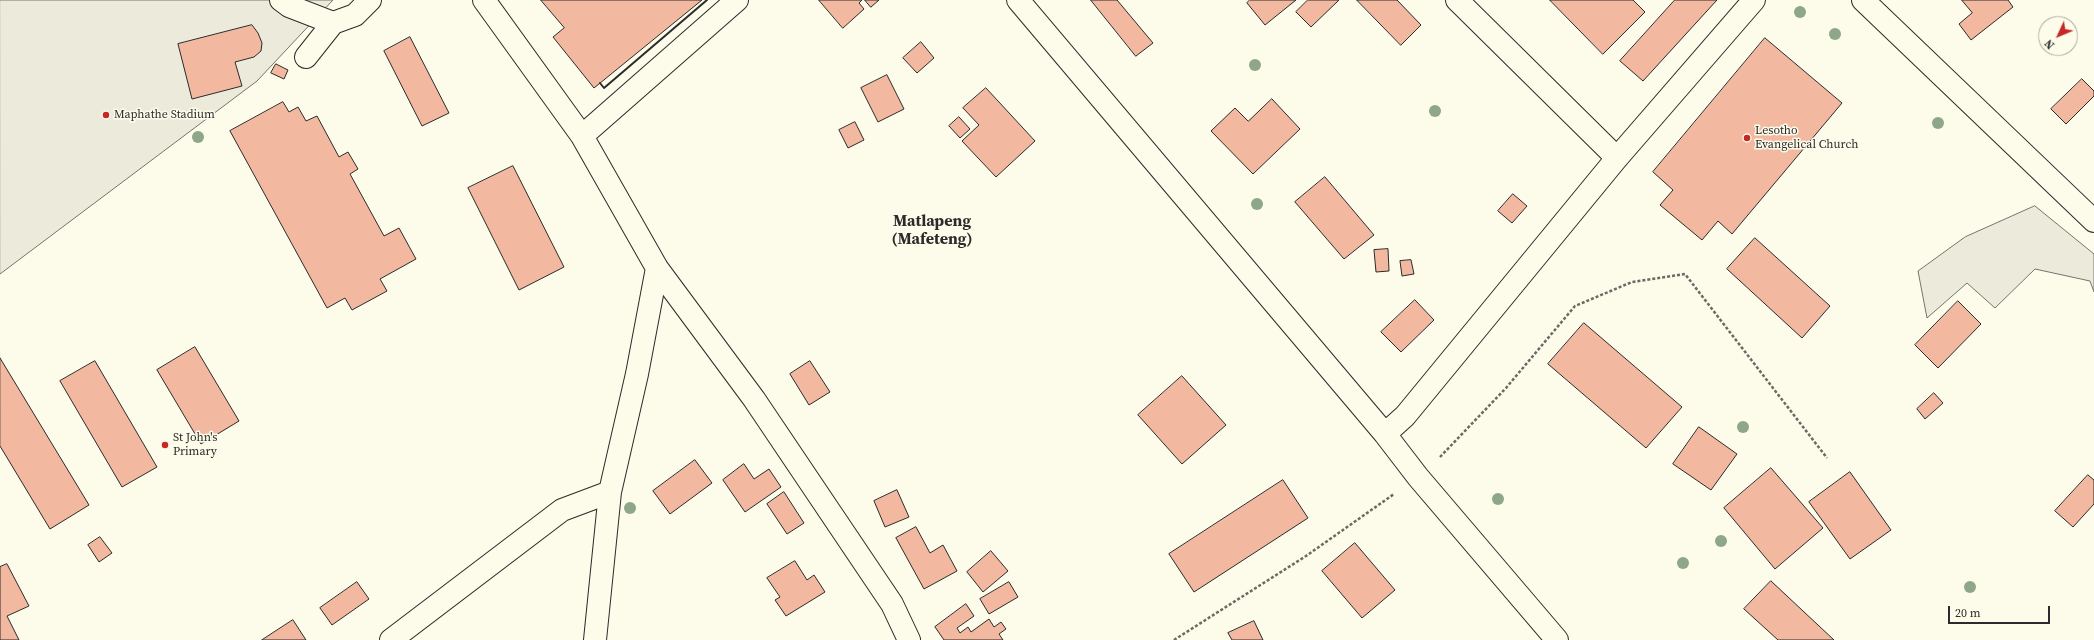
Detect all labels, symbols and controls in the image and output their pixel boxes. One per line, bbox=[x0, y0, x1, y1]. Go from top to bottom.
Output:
north arrow bbox=[2038, 16, 2078, 56]
text: N bbox=[2042, 36, 2058, 52]
place label: Maphathe Stadium bbox=[114, 108, 215, 122]
marker: Maphathe Stadium bbox=[101, 110, 111, 120]
place label: Lesotho Evangelical Church bbox=[1755, 124, 1858, 152]
marker: Lesotho Evangelical Church bbox=[1742, 133, 1752, 143]
district label: Matlapeng (Mafeteng) bbox=[892, 212, 972, 250]
place label: St John's Primary bbox=[173, 431, 217, 459]
marker: St John's Primary bbox=[160, 440, 170, 450]
scale bar bbox=[1950, 598, 2052, 624]
text: 20 m bbox=[1955, 605, 1981, 621]

